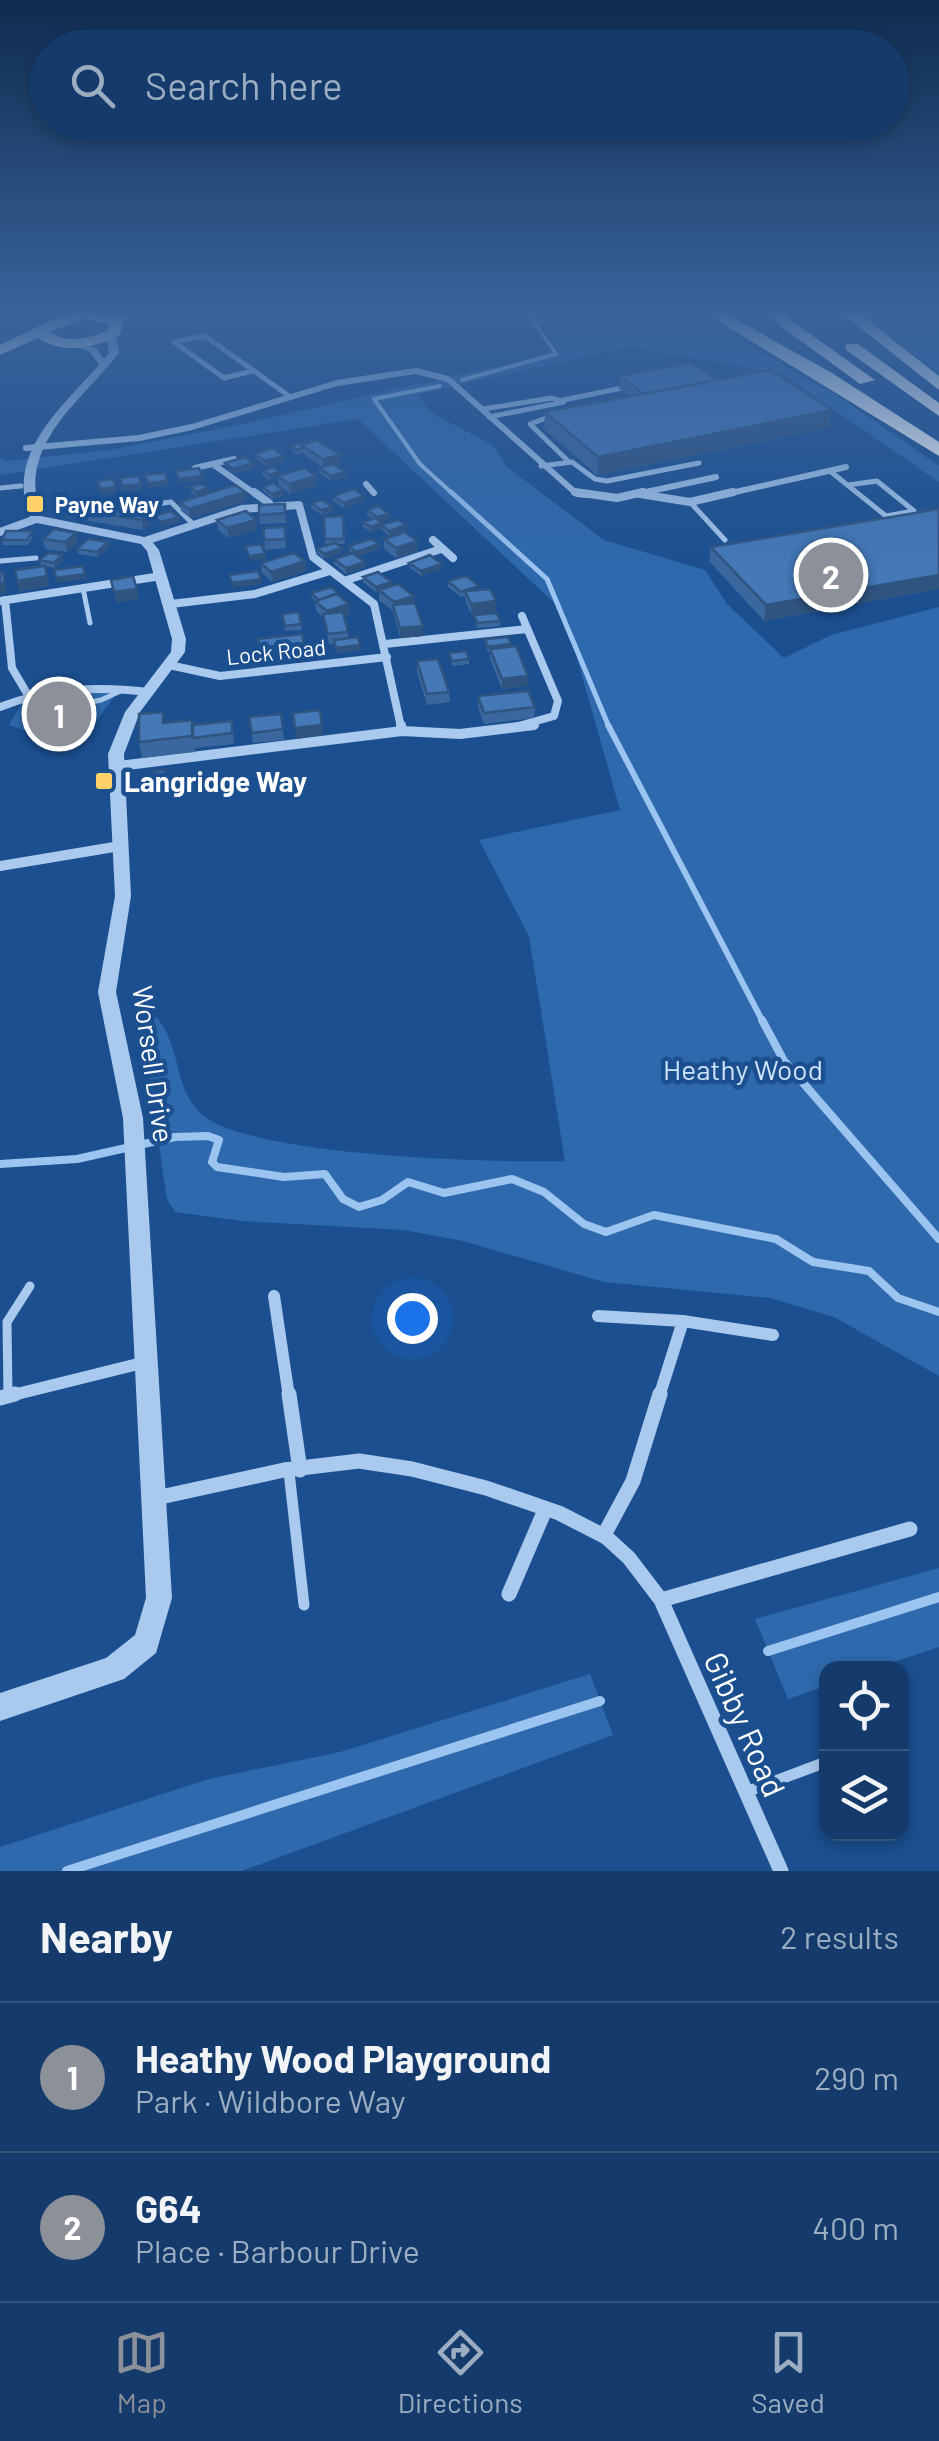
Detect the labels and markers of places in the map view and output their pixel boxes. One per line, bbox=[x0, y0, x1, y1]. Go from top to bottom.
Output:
place label: Payne Way bbox=[55, 491, 159, 517]
marker: Payne Way bbox=[24, 493, 46, 515]
pin: 2 bbox=[798, 538, 864, 612]
pin: 1 bbox=[27, 676, 92, 752]
place label: Langridge Way bbox=[124, 764, 307, 798]
marker: Langridge Way bbox=[93, 770, 115, 792]

